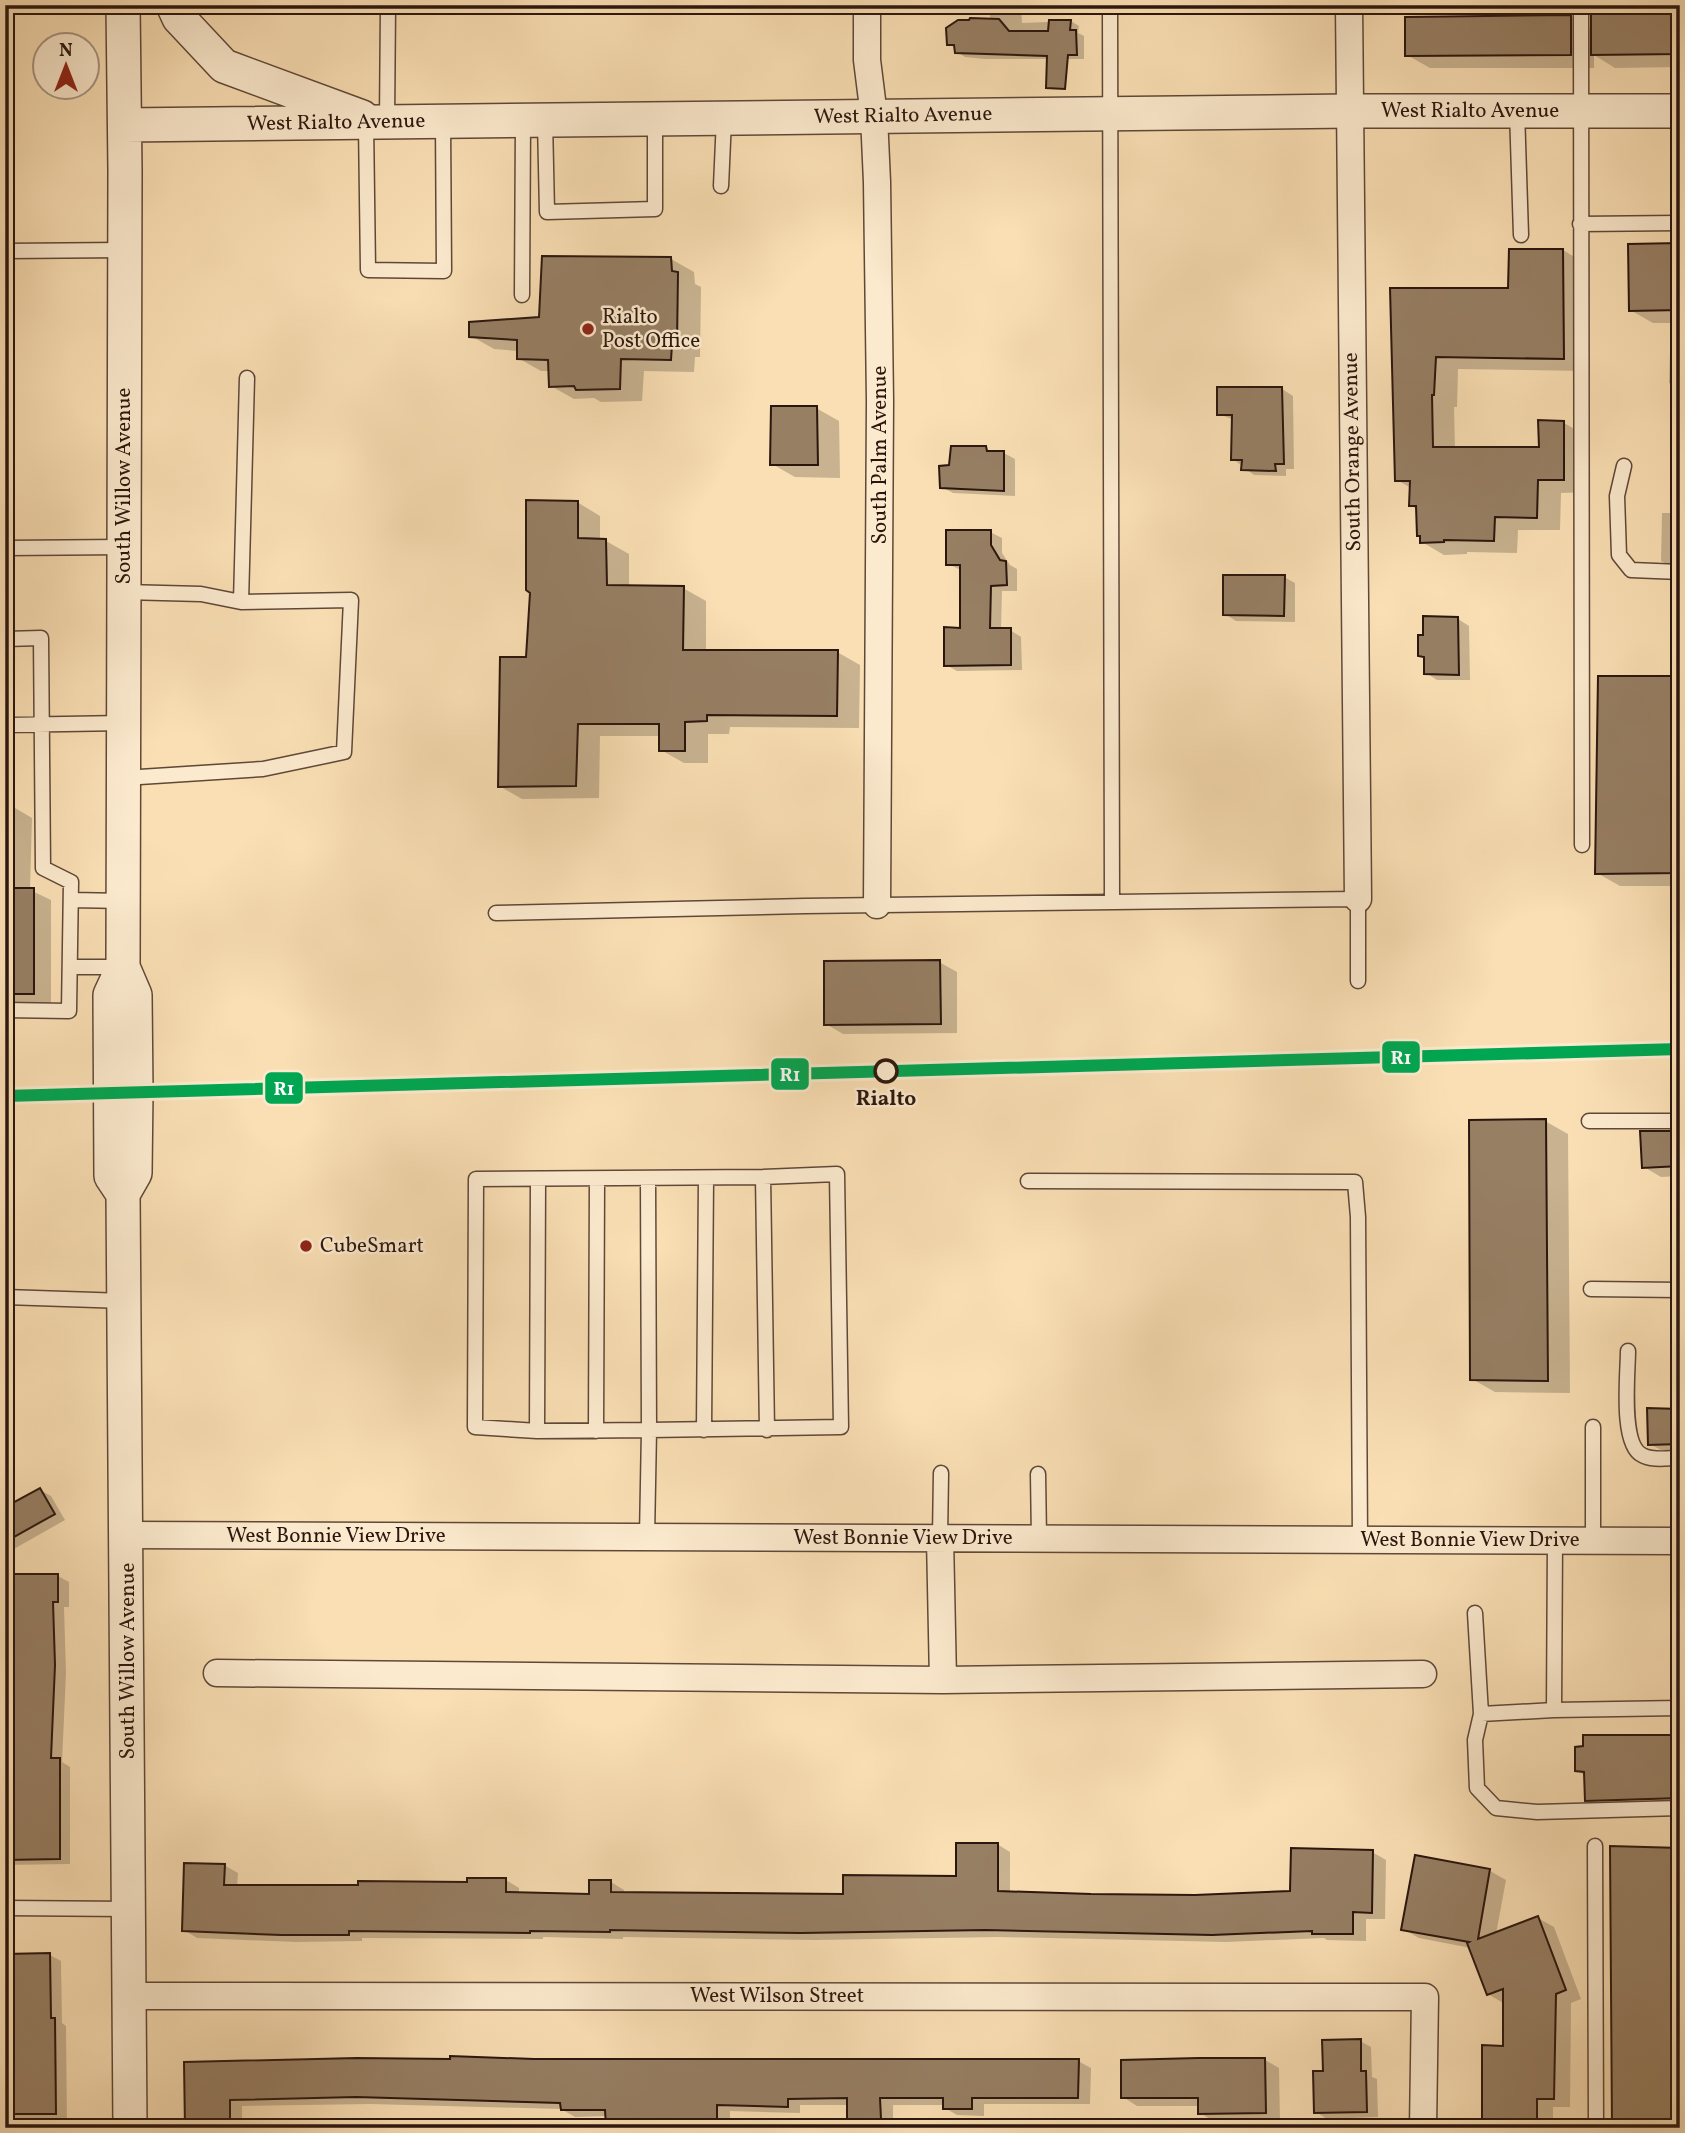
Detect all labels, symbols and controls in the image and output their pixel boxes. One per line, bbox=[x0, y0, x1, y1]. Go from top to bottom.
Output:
north arrow bbox=[32, 32, 102, 102]
text: N bbox=[59, 38, 73, 64]
street label: West Rialto Avenue bbox=[1381, 97, 1559, 126]
street label: West Rialto Avenue bbox=[813, 100, 993, 132]
street label: West Rialto Avenue bbox=[246, 107, 426, 139]
place label: Rialto Post Office bbox=[602, 303, 700, 356]
marker: Rialto Post Office bbox=[580, 321, 596, 337]
street label: South Orange Avenue bbox=[1337, 352, 1369, 552]
street label: South Palm Avenue bbox=[866, 365, 895, 545]
street label: South Willow Avenue bbox=[110, 388, 139, 584]
line badge: R1 bbox=[1381, 1040, 1421, 1074]
text: R1 bbox=[1391, 1046, 1411, 1072]
line badge: R1 bbox=[770, 1057, 810, 1091]
marker: Rialto bbox=[874, 1059, 898, 1083]
text: R1 bbox=[780, 1063, 800, 1089]
line badge: R1 bbox=[264, 1071, 304, 1105]
text: R1 bbox=[274, 1077, 294, 1103]
place label: Rialto bbox=[856, 1085, 916, 1114]
place label: CubeSmart bbox=[320, 1232, 424, 1261]
marker: CubeSmart bbox=[298, 1238, 314, 1254]
street label: West Bonnie View Drive bbox=[226, 1522, 446, 1551]
street label: West Bonnie View Drive bbox=[793, 1524, 1013, 1553]
street label: West Bonnie View Drive bbox=[1360, 1526, 1580, 1555]
street label: South Willow Avenue bbox=[114, 1563, 143, 1759]
street label: West Wilson Street bbox=[690, 1982, 864, 2011]

